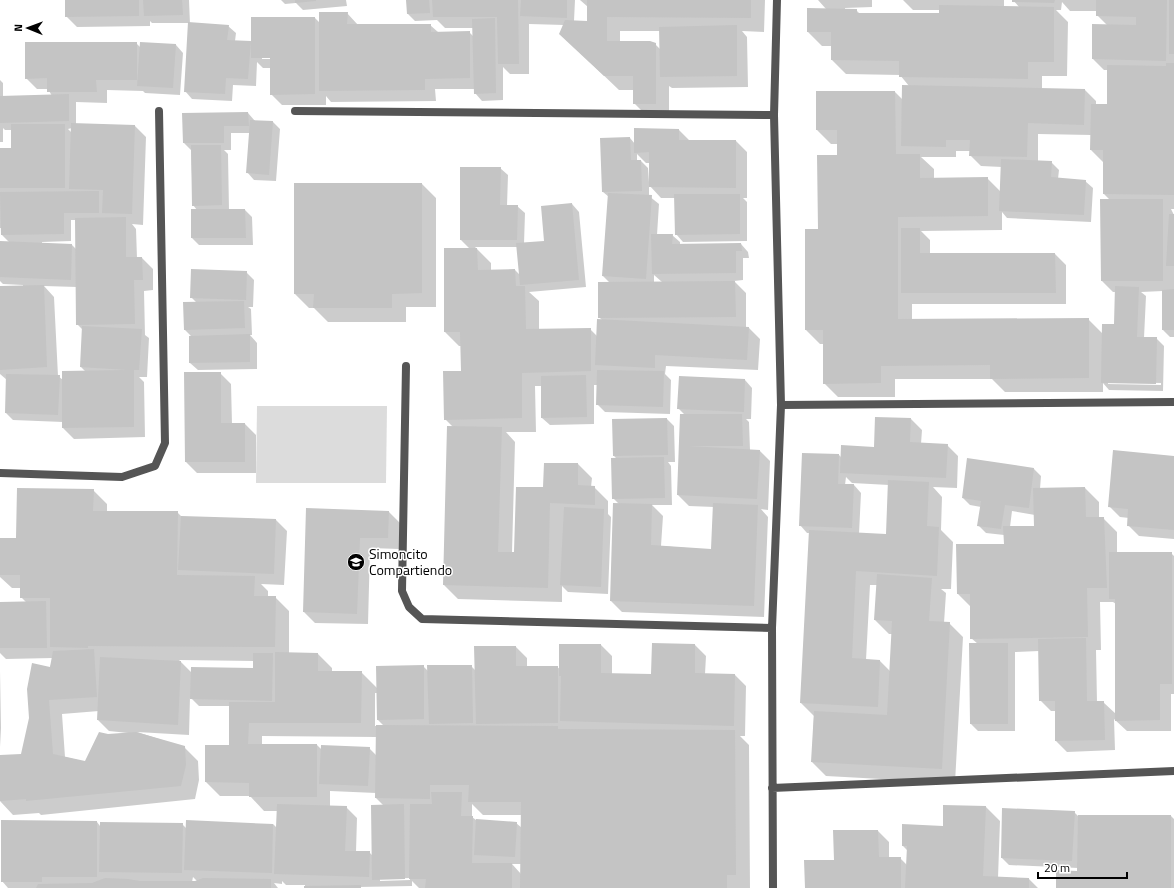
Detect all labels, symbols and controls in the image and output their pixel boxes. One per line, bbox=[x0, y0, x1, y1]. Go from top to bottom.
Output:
north arrow bbox=[8, 8, 48, 48]
text: N bbox=[10, 24, 26, 32]
place label: Simoncito Compartiendo bbox=[369, 543, 452, 580]
school or university icon: Simoncito Compartiendo bbox=[346, 552, 366, 572]
scale bar bbox=[1038, 854, 1127, 880]
text: 20 m bbox=[1044, 858, 1070, 877]

